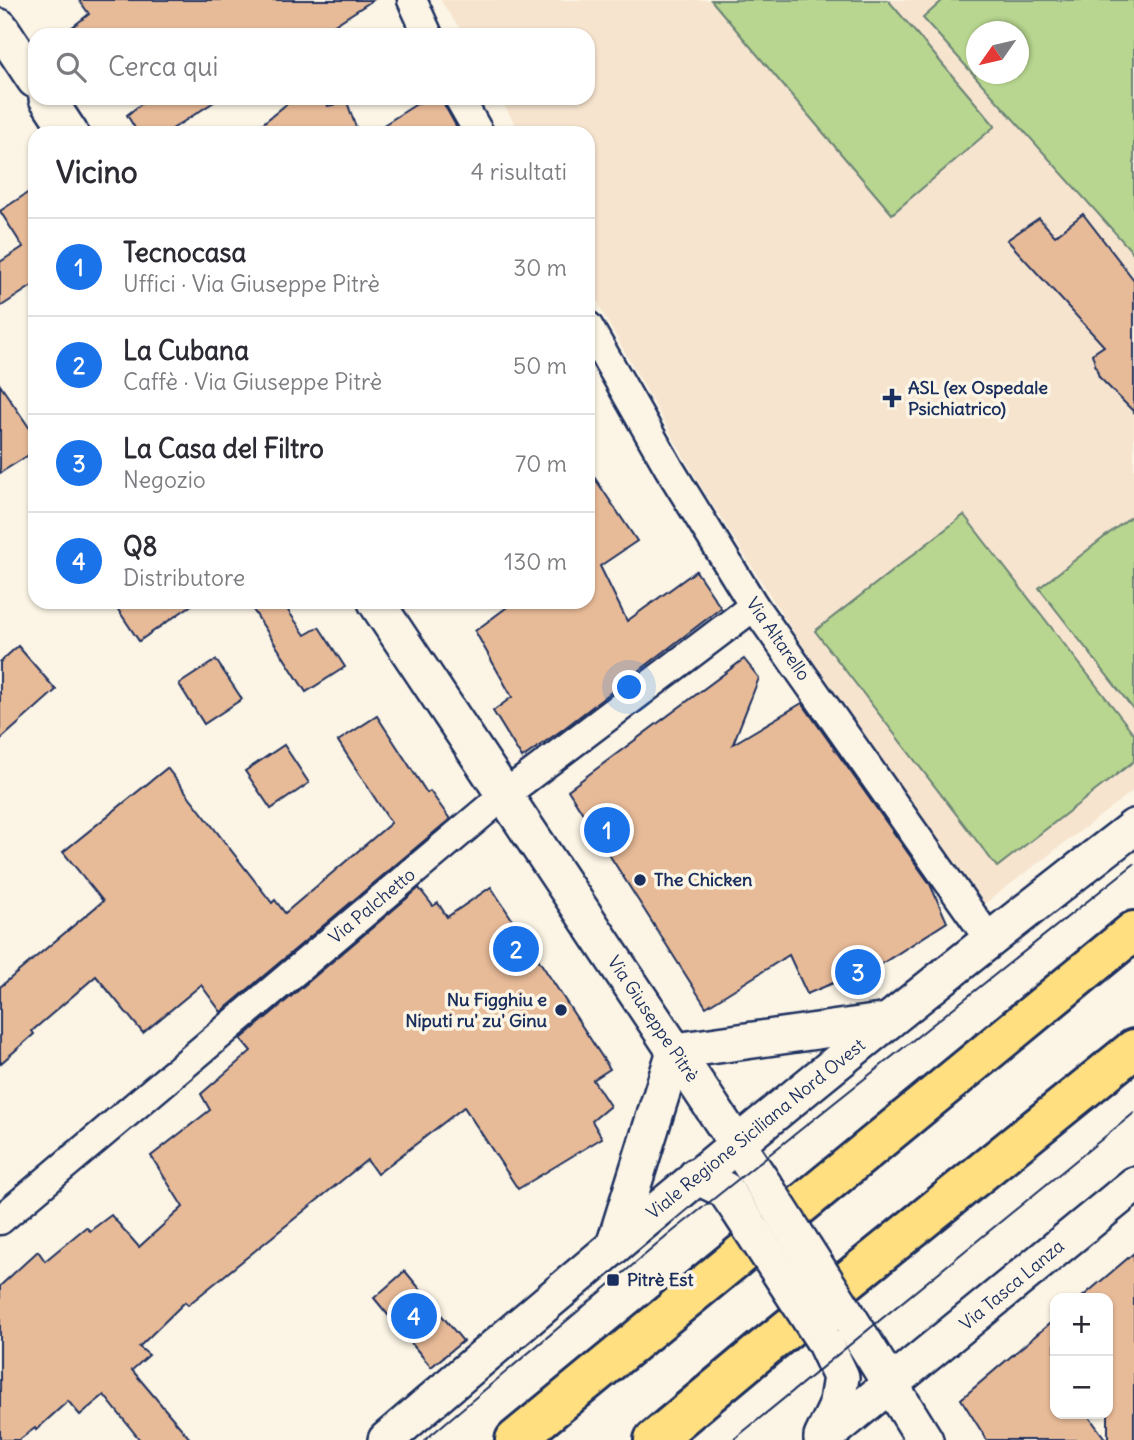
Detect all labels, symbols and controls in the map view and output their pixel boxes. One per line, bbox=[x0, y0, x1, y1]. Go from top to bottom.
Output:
north arrow bbox=[966, 21, 1029, 84]
search box bbox=[28, 28, 595, 105]
icon: search bbox=[52, 48, 90, 86]
text: Cerca qui bbox=[108, 50, 218, 83]
text: Vicino bbox=[56, 153, 138, 191]
text: 4 risultati bbox=[471, 157, 567, 186]
text: Tecnocasa bbox=[123, 236, 246, 269]
text: 1 bbox=[74, 253, 84, 282]
text: 30 m bbox=[513, 253, 567, 282]
text: Uffici · Via Giuseppe Pitrè bbox=[123, 269, 380, 298]
text: La Cubana bbox=[123, 334, 249, 367]
text: 2 bbox=[73, 351, 85, 380]
text: 50 m bbox=[513, 351, 567, 380]
text: Caffè · Via Giuseppe Pitrè bbox=[123, 367, 382, 396]
place label: ASL (ex Ospedale Psichiatrico) bbox=[908, 376, 1048, 420]
marker: ASL (ex Ospedale Psichiatrico) bbox=[882, 388, 902, 408]
text: La Casa del Filtro bbox=[123, 432, 324, 465]
text: 3 bbox=[72, 449, 86, 478]
text: 70 m bbox=[515, 449, 567, 478]
text: Negozio bbox=[123, 465, 206, 494]
text: Q8 bbox=[123, 530, 158, 563]
text: 4 bbox=[72, 547, 86, 576]
text: 130 m bbox=[504, 547, 567, 576]
text: Distributore bbox=[123, 563, 245, 592]
street label: Via Altarello bbox=[741, 593, 815, 685]
your location bbox=[612, 670, 646, 704]
pin: 1 bbox=[584, 804, 630, 856]
street label: Via Palchetto bbox=[324, 863, 420, 949]
place label: The Chicken bbox=[654, 868, 753, 891]
marker: The Chicken bbox=[632, 872, 648, 888]
pin: 2 bbox=[493, 923, 539, 975]
pin: 3 bbox=[835, 946, 881, 998]
street label: Via Giuseppe Pitrè bbox=[603, 951, 704, 1086]
place label: Nu Figghiu e Niputi ru' zu' Ginu bbox=[405, 988, 547, 1032]
marker: Nu Figghiu e Niputi ru' zu' Ginu bbox=[553, 1002, 569, 1018]
street label: Viale Regione Siciliana Nord Ovest bbox=[642, 1033, 870, 1224]
street label: Via Tasca Lanza bbox=[955, 1234, 1069, 1335]
place label: Pitrè Est bbox=[627, 1268, 694, 1291]
marker: Pitrè Est bbox=[605, 1272, 621, 1288]
pin: 4 bbox=[391, 1290, 437, 1342]
map controls bbox=[1050, 1293, 1113, 1419]
button: + bbox=[1050, 1293, 1113, 1356]
button: − bbox=[1050, 1356, 1113, 1419]

